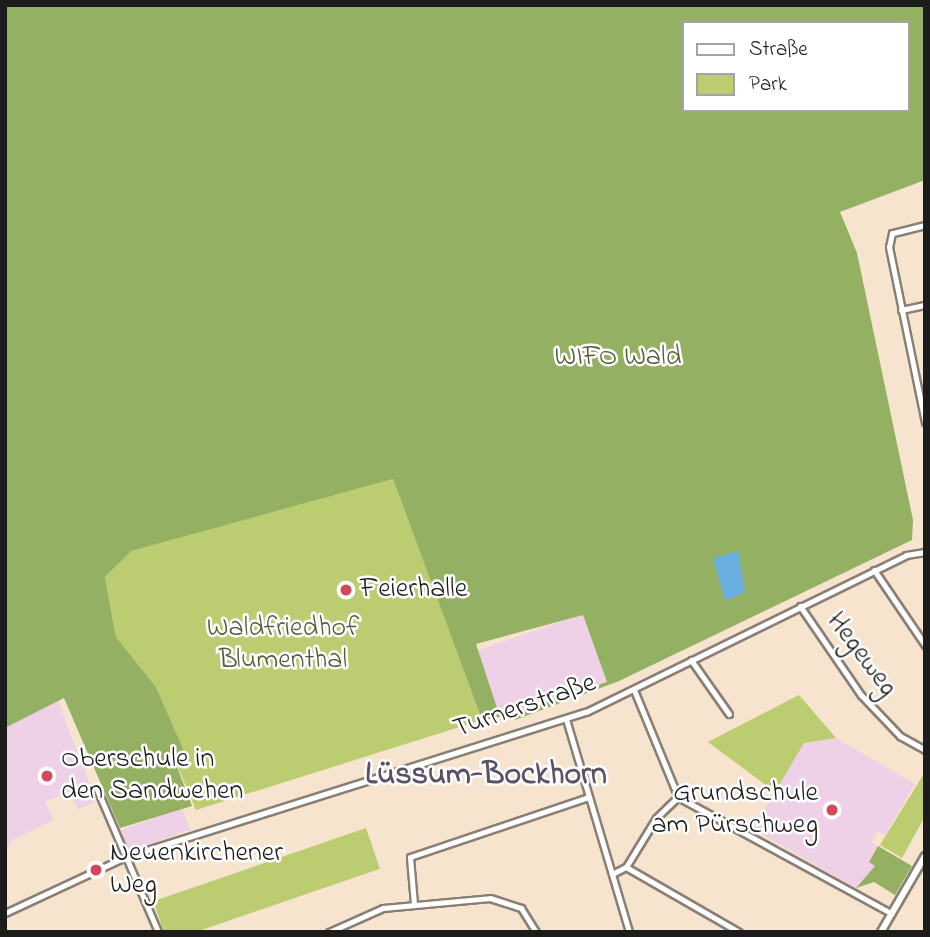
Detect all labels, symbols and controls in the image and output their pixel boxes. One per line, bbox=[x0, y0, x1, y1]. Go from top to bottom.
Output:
legend bbox=[682, 21, 909, 112]
text: Straße bbox=[749, 35, 808, 65]
text: Park bbox=[749, 70, 787, 100]
park label: WIFO Wald bbox=[555, 341, 681, 375]
place label: Feierhalle bbox=[360, 573, 467, 607]
marker: Feierhalle bbox=[338, 582, 354, 598]
street label: Hegeweg bbox=[818, 606, 904, 704]
park label: Waldfriedhof Blumenthal bbox=[207, 612, 359, 678]
street label: Turnerstraße bbox=[449, 667, 601, 747]
place label: Oberschule in den Sandwehen bbox=[61, 743, 243, 809]
district label: Lüssum-Bockhorn bbox=[365, 757, 607, 795]
marker: Oberschule in den Sandwehen bbox=[39, 768, 55, 784]
place label: Grundschule am Pürschweg bbox=[652, 777, 818, 843]
marker: Grundschule am Pürschweg bbox=[824, 802, 840, 818]
place label: Neuenkirchener Weg bbox=[110, 837, 283, 903]
marker: Neuenkirchener Weg bbox=[88, 862, 104, 878]

